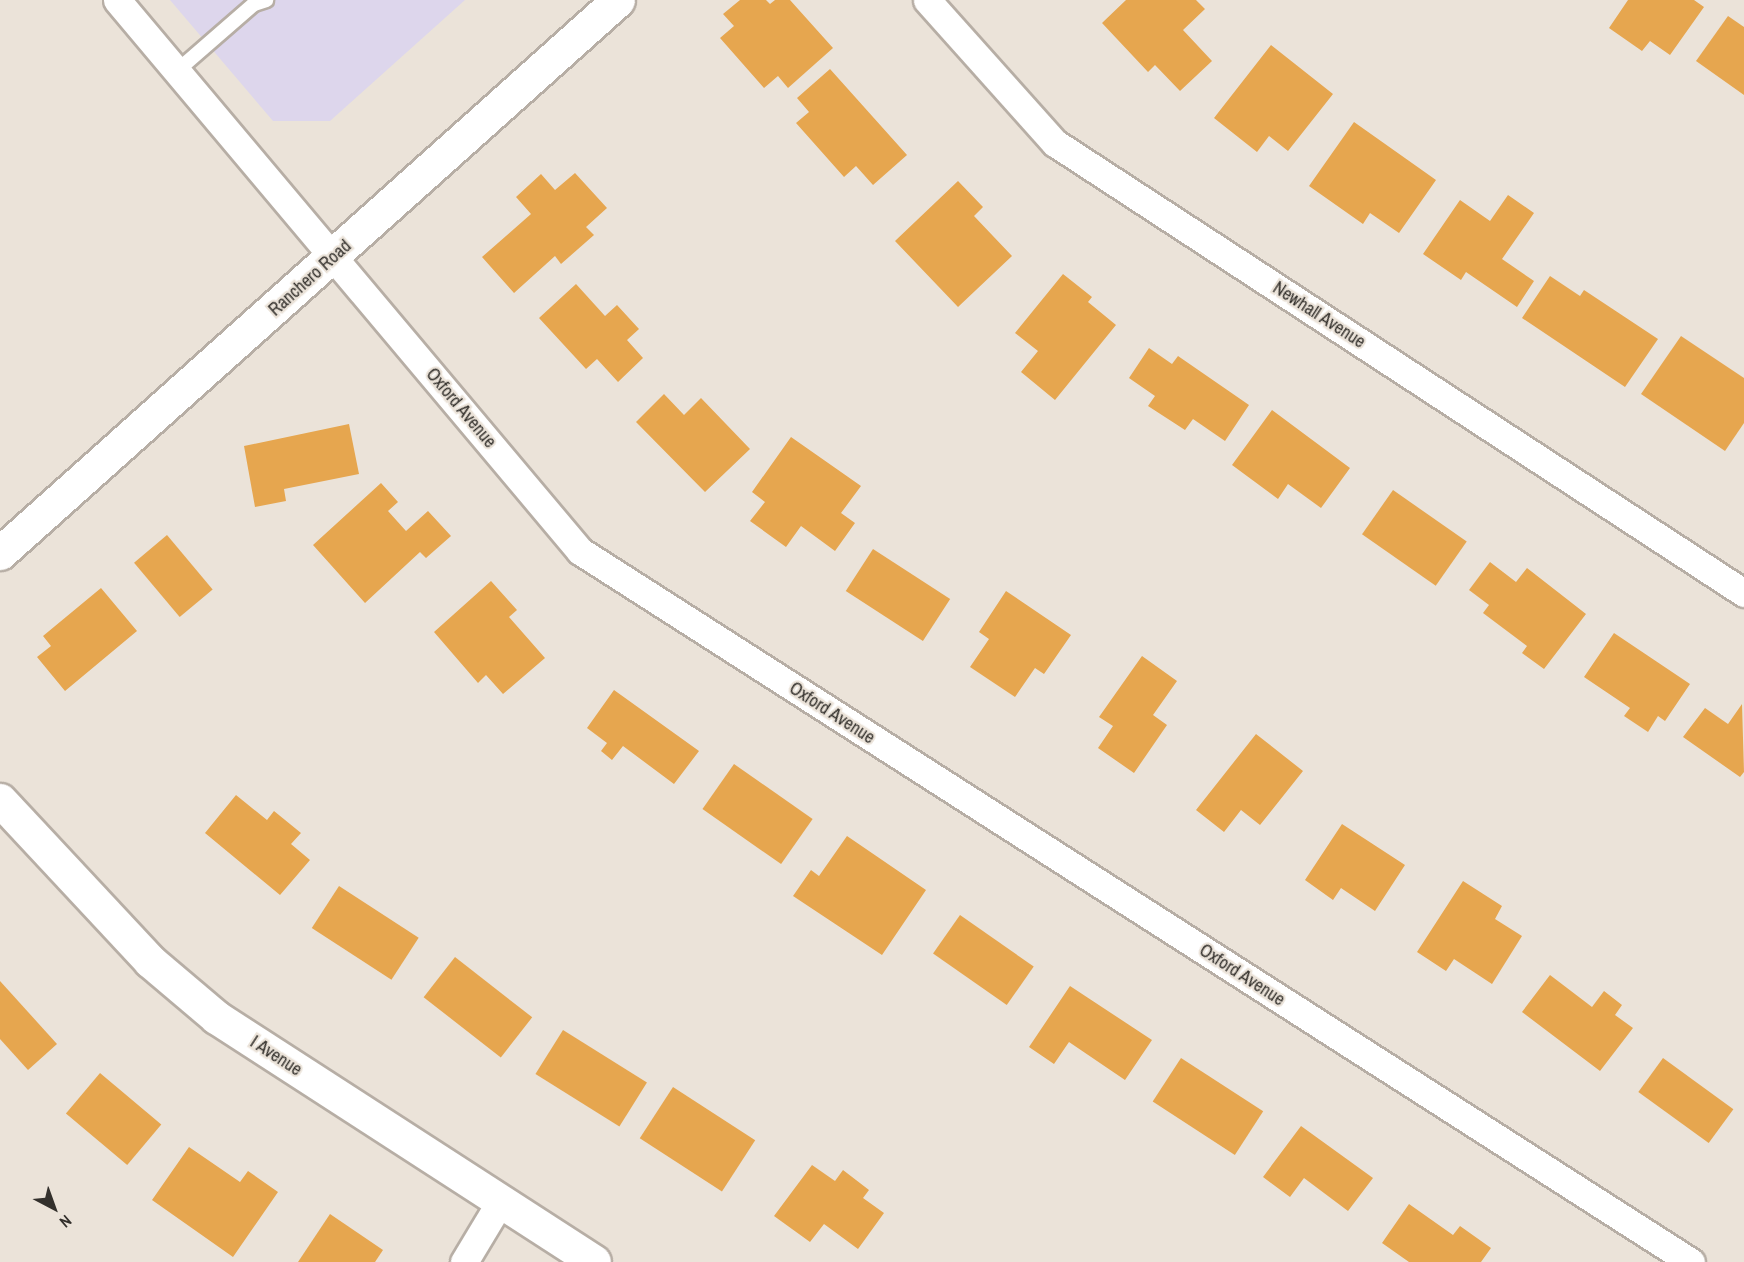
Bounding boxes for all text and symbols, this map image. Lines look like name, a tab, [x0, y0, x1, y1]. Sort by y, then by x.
street label: Ranchero Road	[264, 235, 356, 321]
street label: Newhall Avenue	[1269, 277, 1369, 353]
street label: Oxford Avenue	[421, 363, 501, 453]
street label: Oxford Avenue	[785, 677, 879, 749]
street label: Oxford Avenue	[1195, 939, 1289, 1011]
street label: I Avenue	[246, 1031, 306, 1081]
north arrow	[24, 1178, 84, 1238]
text: N	[55, 1210, 77, 1233]

